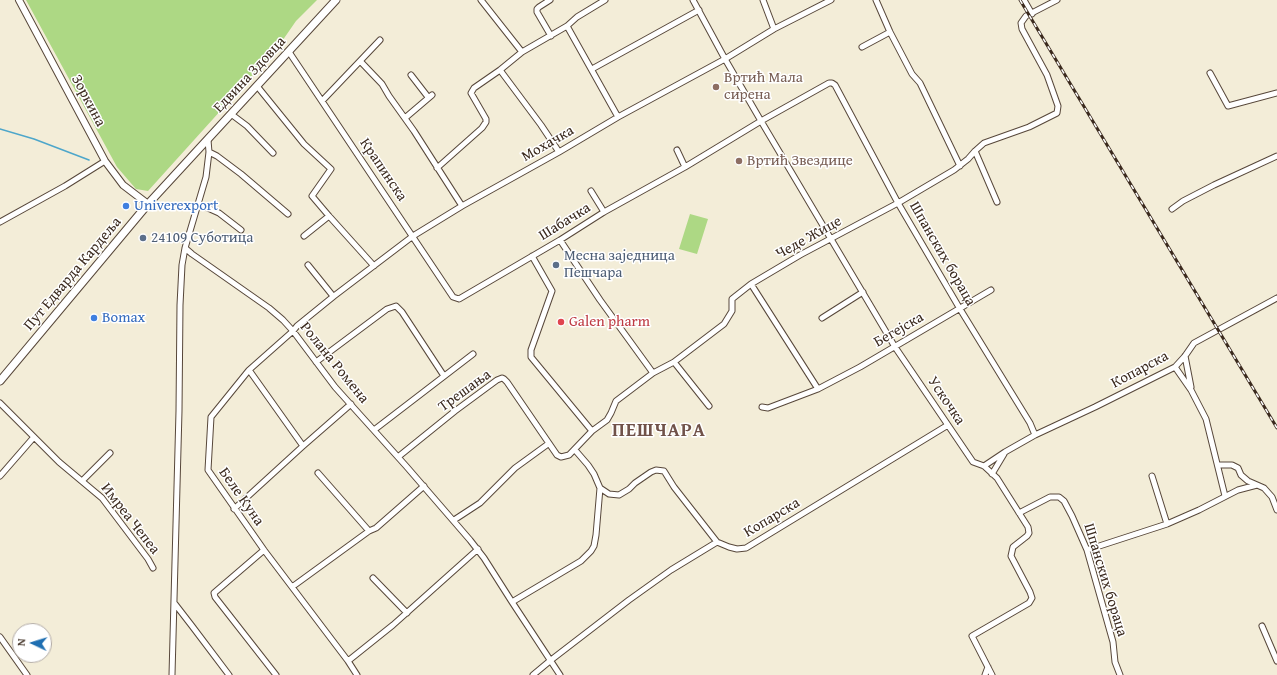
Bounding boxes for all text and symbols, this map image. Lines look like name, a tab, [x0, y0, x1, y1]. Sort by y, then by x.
street label: Едвина Здовца	[210, 33, 290, 117]
place label: Вртић Мала сирена	[724, 69, 803, 104]
street label: Зоркина	[67, 72, 109, 130]
marker: Вртић Мала сирена	[711, 82, 721, 92]
street label: Мохачка	[519, 122, 577, 166]
street label: Крапинска	[355, 135, 411, 205]
place label: Вртић Звездице	[747, 152, 853, 170]
marker: Вртић Звездице	[734, 156, 744, 166]
place label: Univerexport	[134, 197, 218, 215]
street label: Шабачка	[536, 199, 594, 245]
street label: Шпанских бораца	[905, 199, 979, 309]
marker: Univerexport	[121, 201, 131, 211]
street label: Чеде Жице	[773, 213, 845, 263]
street label: Пут Едварда Кардеља	[20, 214, 126, 334]
place label: 24109 Суботица	[151, 229, 253, 247]
marker: 24109 Суботица	[138, 233, 148, 243]
place label: Месна заједница Пешчара	[564, 247, 675, 282]
marker: Месна заједница Пешчара	[551, 260, 561, 270]
place label: Bomax	[102, 309, 145, 327]
street label: Бегејска	[871, 309, 927, 351]
marker: Bomax	[89, 313, 99, 323]
place label: Galen pharm	[569, 313, 650, 331]
marker: Galen pharm	[556, 317, 566, 327]
street label: Ролана Ромена	[296, 319, 372, 407]
street label: Копарска	[1108, 347, 1172, 393]
street label: Трешања	[435, 366, 495, 416]
street label: Ускочка	[923, 373, 969, 429]
district label: ПЕШЧАРА	[612, 420, 706, 442]
street label: Беле Куна	[214, 464, 268, 530]
street label: Имреа Чепеа	[97, 480, 163, 558]
street label: Копарска	[741, 494, 803, 542]
street label: Шпанских бораца	[1079, 521, 1131, 639]
north arrow	[12, 623, 52, 663]
text: N	[13, 638, 29, 646]

